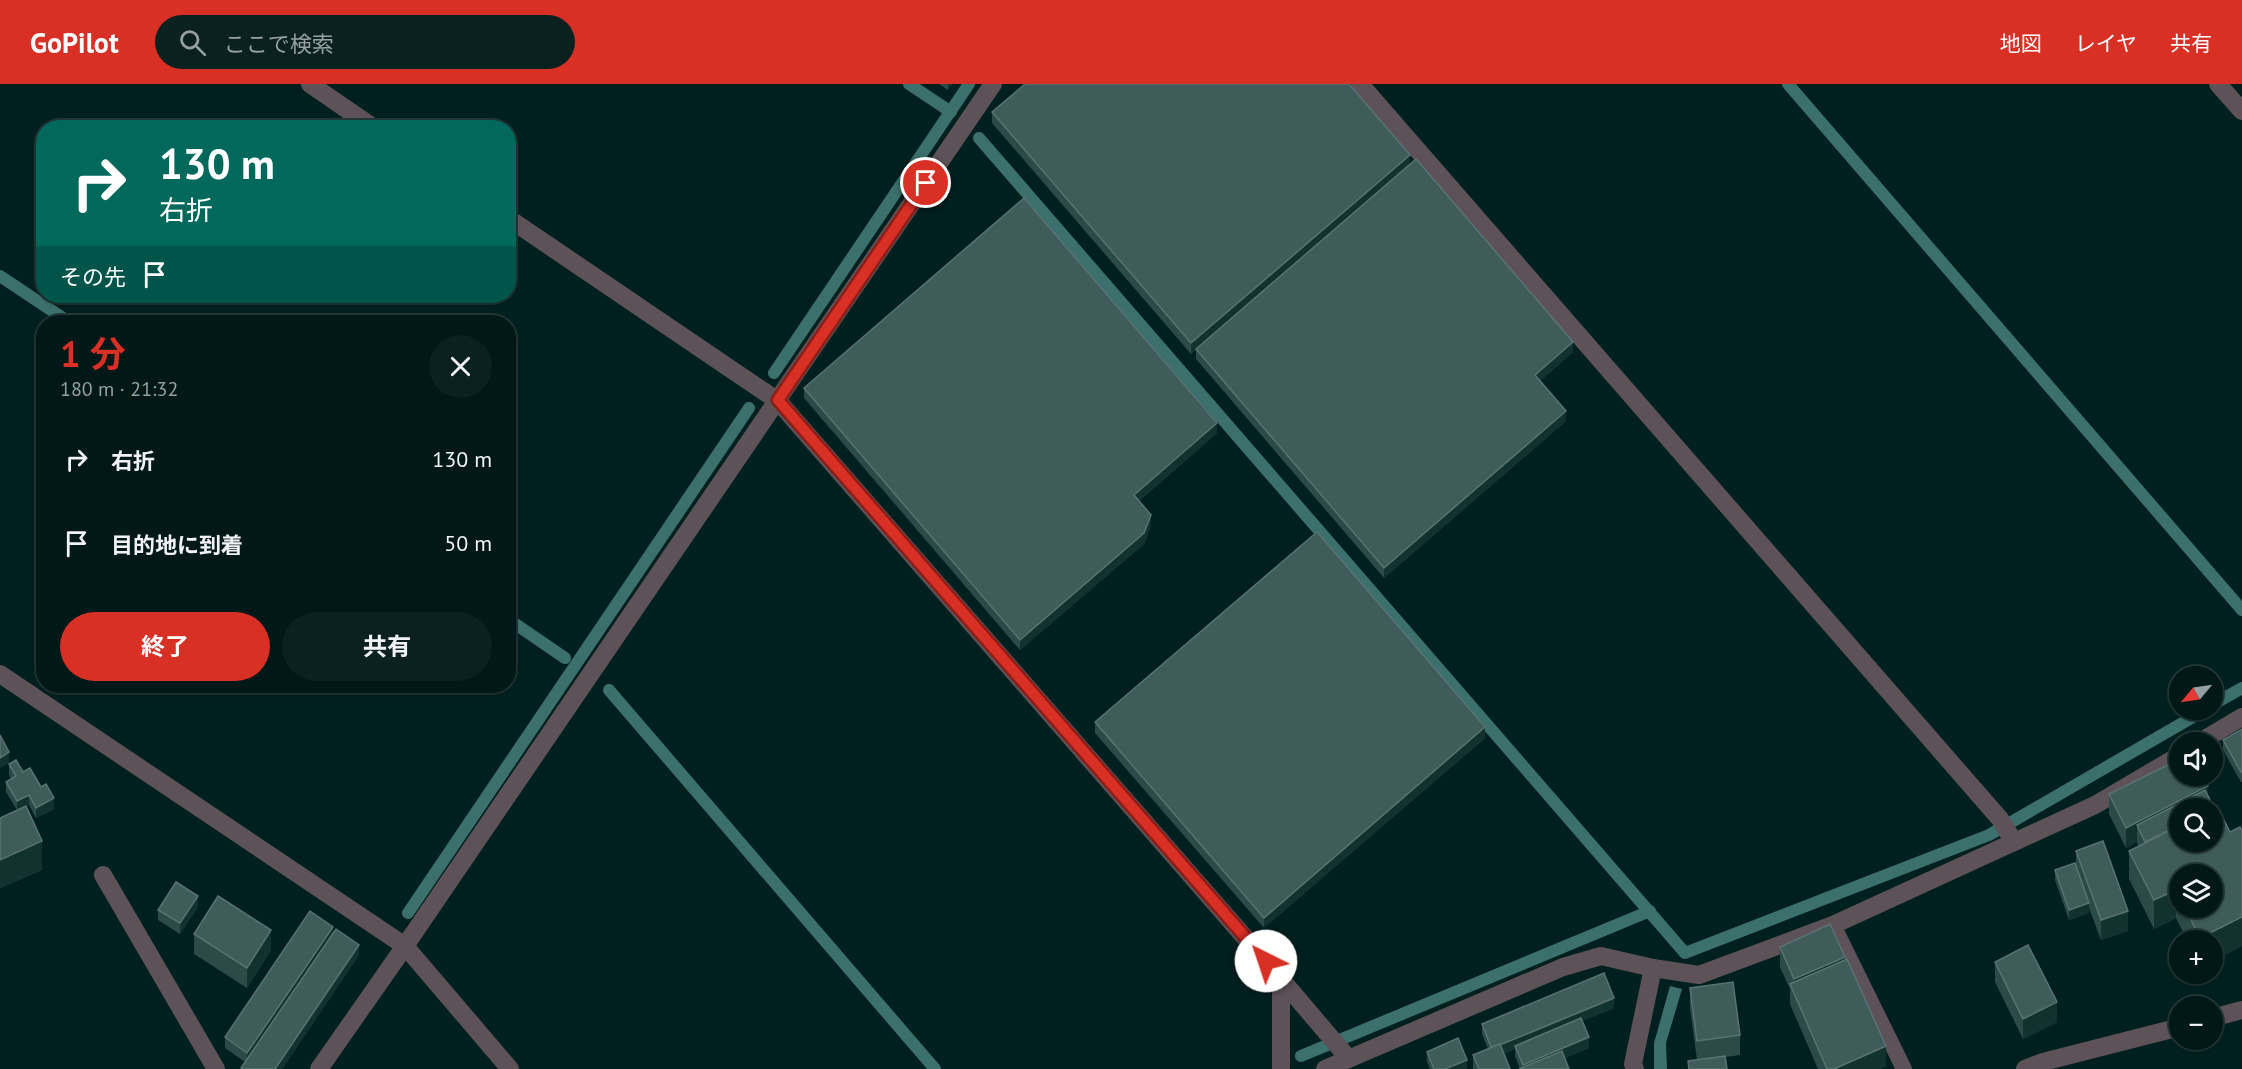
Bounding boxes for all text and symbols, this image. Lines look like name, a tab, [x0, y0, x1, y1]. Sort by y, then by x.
search box	[155, 15, 575, 69]
text: GoPilot	[30, 24, 119, 61]
icon: search	[176, 26, 209, 59]
text: ここで検索	[224, 30, 334, 58]
text: 地図	[2000, 30, 2042, 57]
text: レイヤ	[2075, 30, 2137, 57]
text: 共有	[2170, 30, 2212, 57]
text: 130 m	[159, 136, 275, 191]
icon: right	[60, 144, 138, 222]
pin	[900, 157, 951, 208]
icon: arrive	[909, 166, 942, 199]
text: 右折	[159, 193, 213, 227]
icon: arrive	[138, 258, 171, 291]
text: その先	[60, 263, 126, 291]
text: 1 分	[60, 330, 126, 377]
button: close	[429, 335, 492, 398]
text: 180 m · 21:32	[60, 376, 178, 402]
icon: right	[60, 443, 93, 476]
text: 130 m	[432, 445, 492, 473]
text: 右折	[111, 447, 155, 475]
icon: arrive	[60, 527, 93, 560]
text: 50 m	[444, 529, 492, 557]
text: 目的地に到着	[111, 531, 243, 559]
button: 終了	[60, 612, 270, 681]
button: 共有	[282, 612, 492, 681]
north arrow	[2169, 666, 2223, 720]
map controls	[2169, 666, 2223, 1050]
button: sound	[2169, 732, 2223, 786]
button: search	[2169, 798, 2223, 852]
button: layers	[2169, 864, 2223, 918]
position arrow	[1234, 929, 1298, 993]
button: +	[2169, 930, 2223, 984]
button: −	[2169, 996, 2223, 1050]

